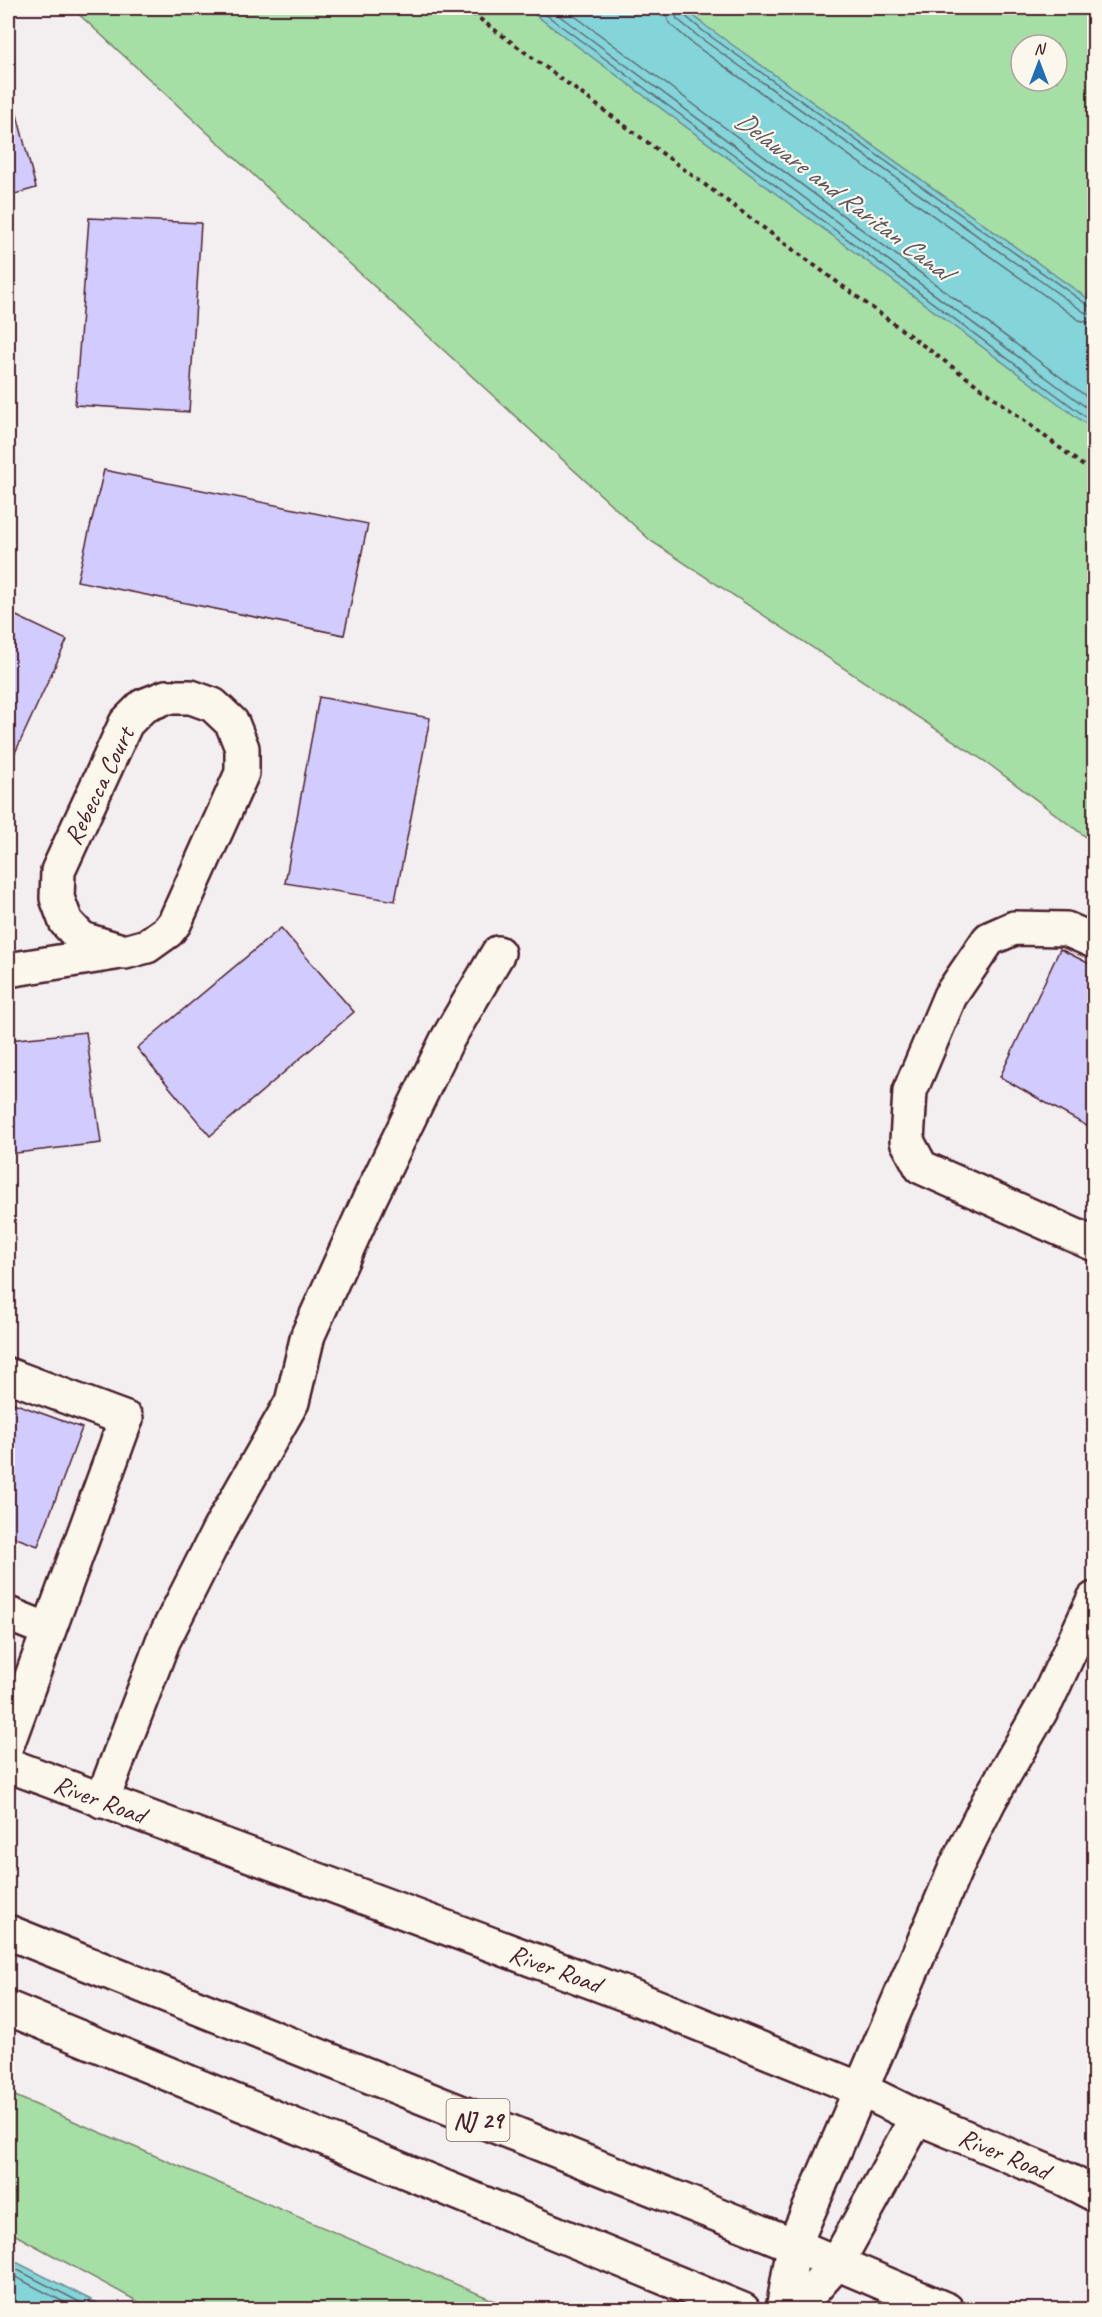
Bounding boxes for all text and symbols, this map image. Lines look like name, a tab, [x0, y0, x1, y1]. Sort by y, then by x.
north arrow	[1009, 33, 1069, 93]
text: N	[1034, 39, 1047, 59]
water label: Delaware and Raritan Canal	[728, 103, 965, 293]
street label: Rebecca Court	[56, 720, 143, 850]
street label: River Road	[49, 1767, 154, 1833]
street label: River Road	[505, 1936, 610, 2002]
road number: NJ 29	[446, 2099, 510, 2141]
street label: River Road	[954, 2120, 1058, 2189]

